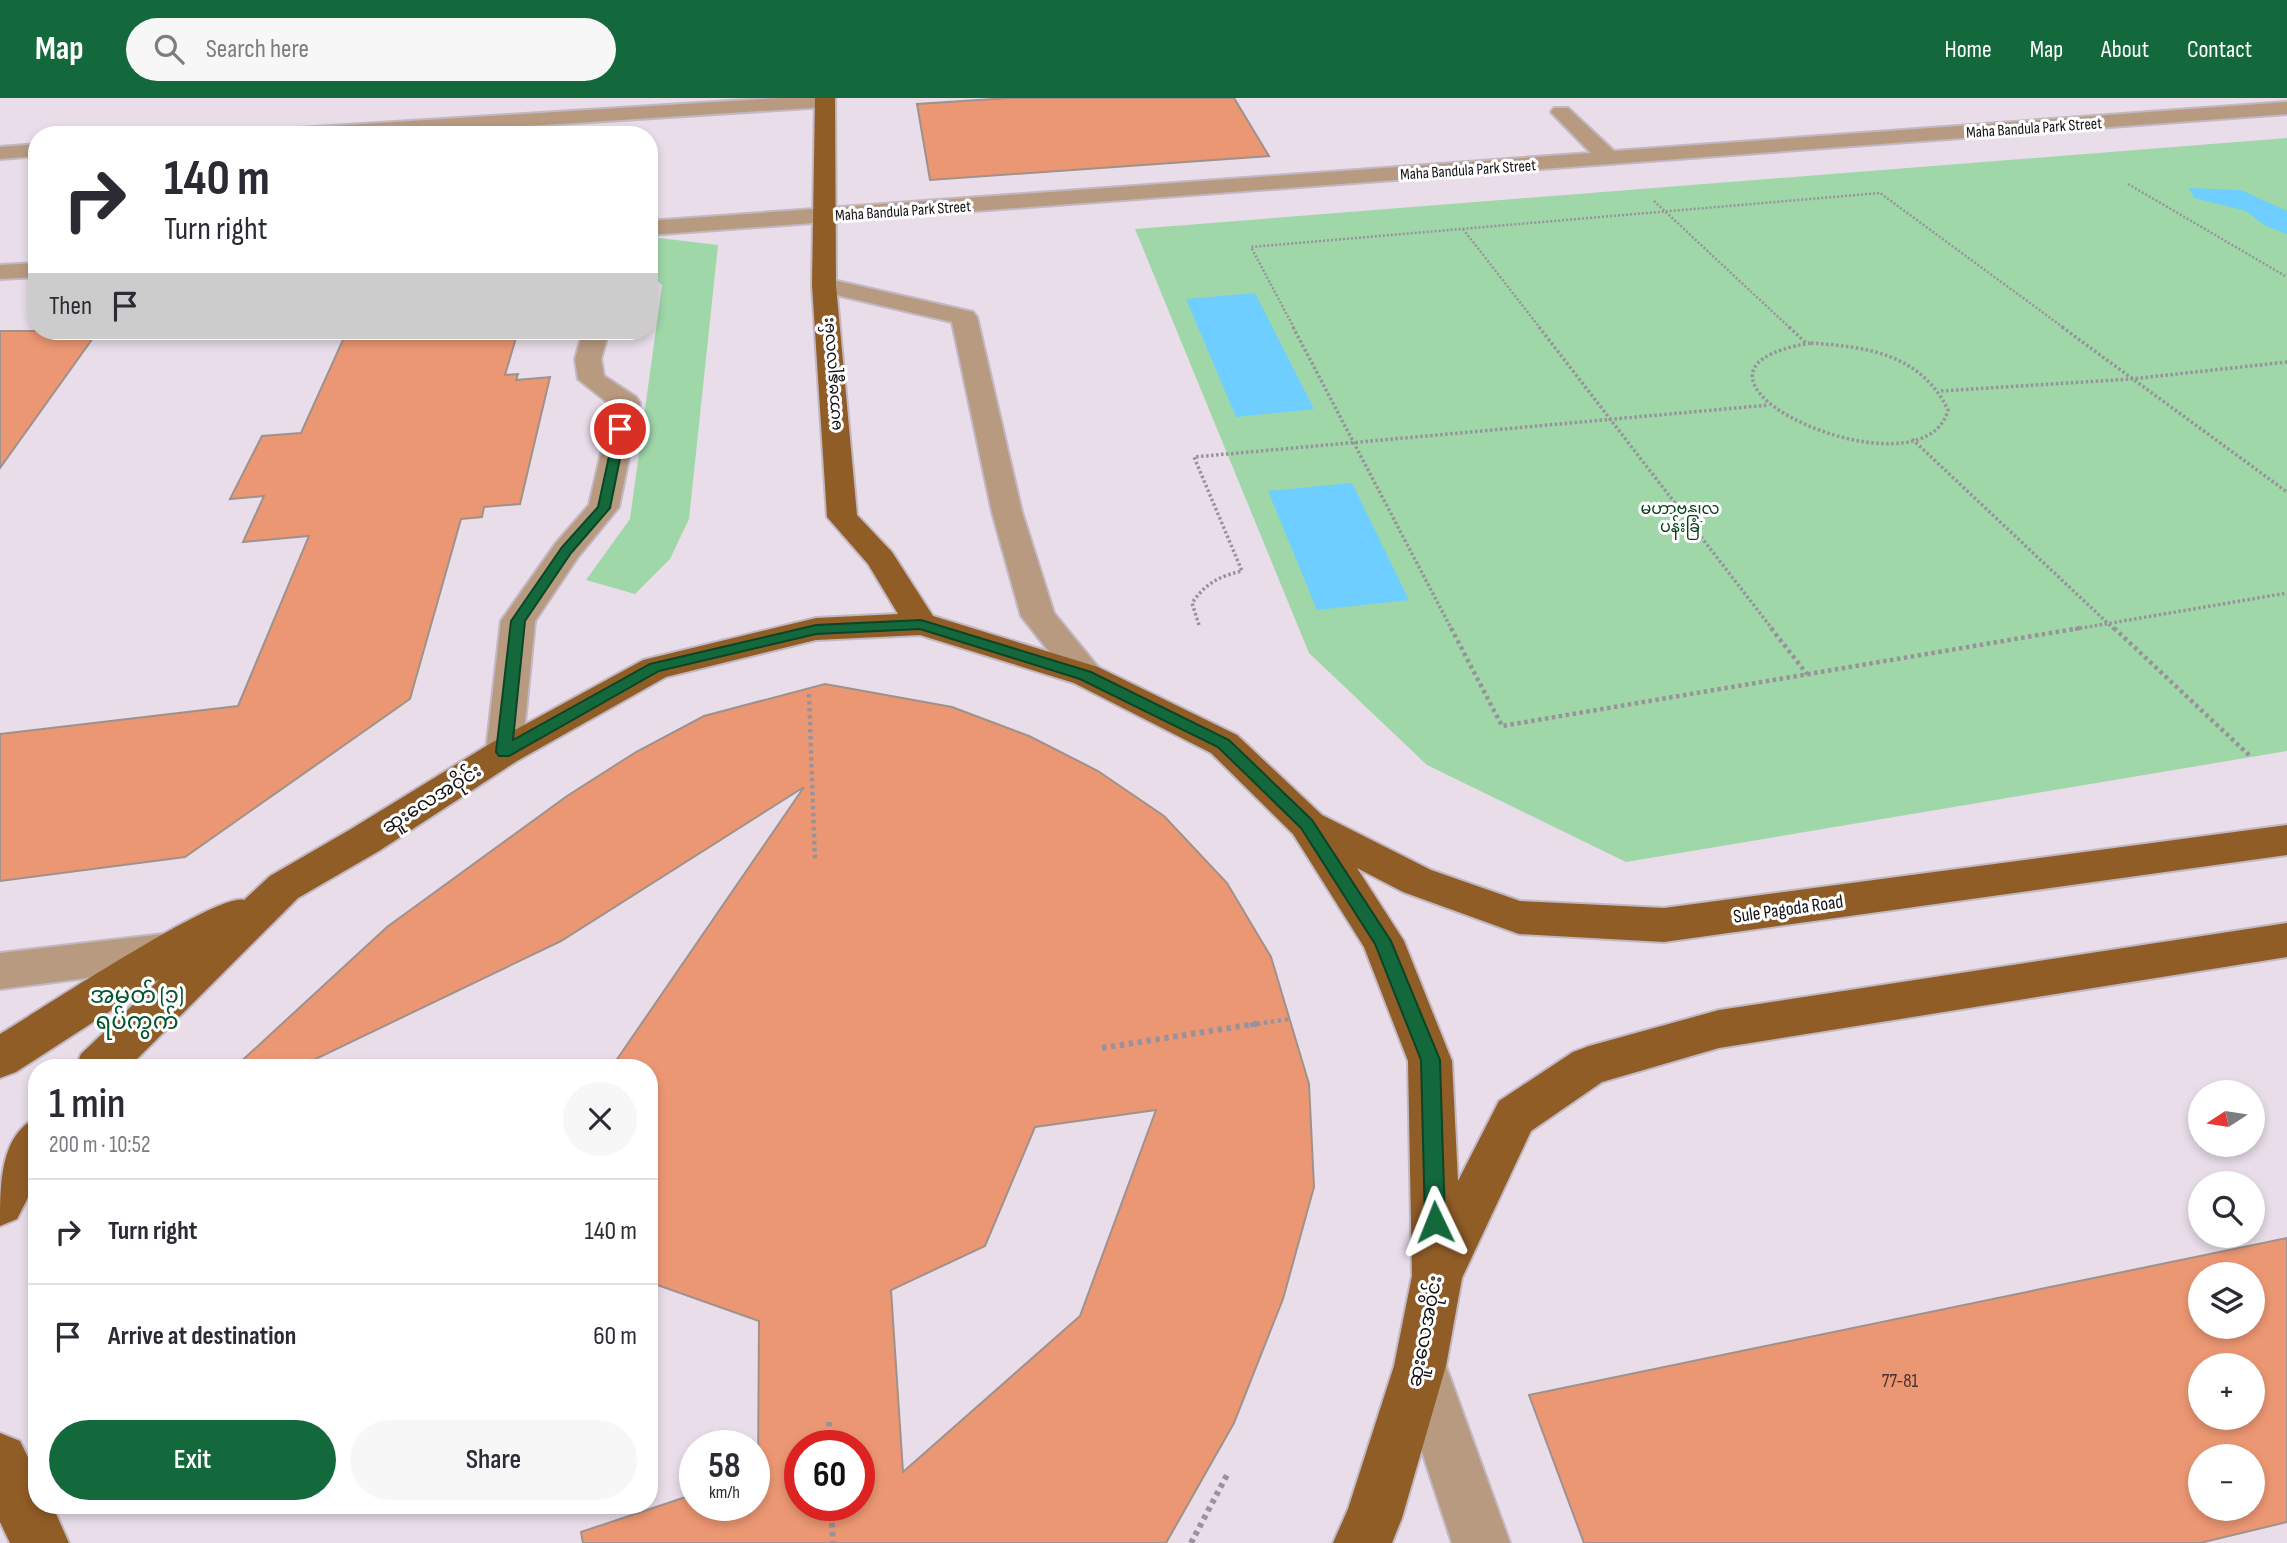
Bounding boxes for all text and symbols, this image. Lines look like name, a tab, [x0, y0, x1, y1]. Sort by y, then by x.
search box	[126, 18, 616, 81]
text: Map	[35, 29, 84, 69]
icon: search	[150, 30, 188, 68]
text: Search here	[206, 34, 309, 65]
text: Home	[1944, 35, 1992, 64]
text: Map	[2030, 35, 2063, 64]
text: About	[2101, 35, 2149, 64]
text: Contact	[2187, 35, 2252, 64]
street label: Maha Bandula Park Street	[1966, 114, 2103, 143]
text: 140 m	[164, 150, 270, 209]
icon: right	[49, 154, 140, 245]
street label: Maha Bandula Park Street	[1400, 156, 1537, 185]
street label: Maha Bandula Park Street	[835, 197, 972, 226]
text: Turn right	[164, 210, 268, 249]
icon: arrive	[106, 287, 144, 325]
text: Then	[49, 291, 92, 322]
street label: မဟာဗန္ဓုလလမ်း	[816, 316, 849, 431]
pin	[590, 399, 650, 459]
icon: arrive	[601, 410, 639, 448]
park label: မဟာဗန္ဓုလ ပန်းခြံ	[1640, 500, 1720, 540]
street label: ဆူးလေအဝိုင်း	[376, 756, 488, 842]
street label: Sule Pagoda Road	[1732, 890, 1845, 929]
district label: အမှတ် (၁) ရပ်ကွက်	[90, 979, 184, 1040]
text: 1 min	[49, 1079, 125, 1130]
north arrow	[2188, 1080, 2264, 1157]
map controls	[2188, 1080, 2265, 1521]
button: close	[563, 1082, 637, 1156]
text: 200 m · 10:52	[49, 1131, 150, 1159]
button: search	[2188, 1171, 2265, 1248]
position arrow	[1398, 1185, 1472, 1259]
icon: right	[49, 1213, 87, 1251]
text: Turn right	[108, 1216, 197, 1247]
text: 140 m	[585, 1216, 637, 1247]
button: layers	[2188, 1262, 2265, 1339]
street label: ဆူးလေအဝိုင်း	[1399, 1273, 1451, 1390]
icon: arrive	[49, 1318, 87, 1356]
text: Arrive at destination	[108, 1321, 296, 1352]
text: 60 m	[593, 1321, 637, 1352]
button: +	[2188, 1353, 2265, 1430]
house number: 77-81	[1882, 1370, 1918, 1393]
button: Exit	[49, 1420, 336, 1500]
button: Share	[350, 1420, 637, 1500]
speed limit sign: 60	[784, 1430, 875, 1521]
button: −	[2188, 1444, 2265, 1521]
text: 58	[709, 1445, 740, 1488]
text: km/h	[709, 1482, 740, 1503]

